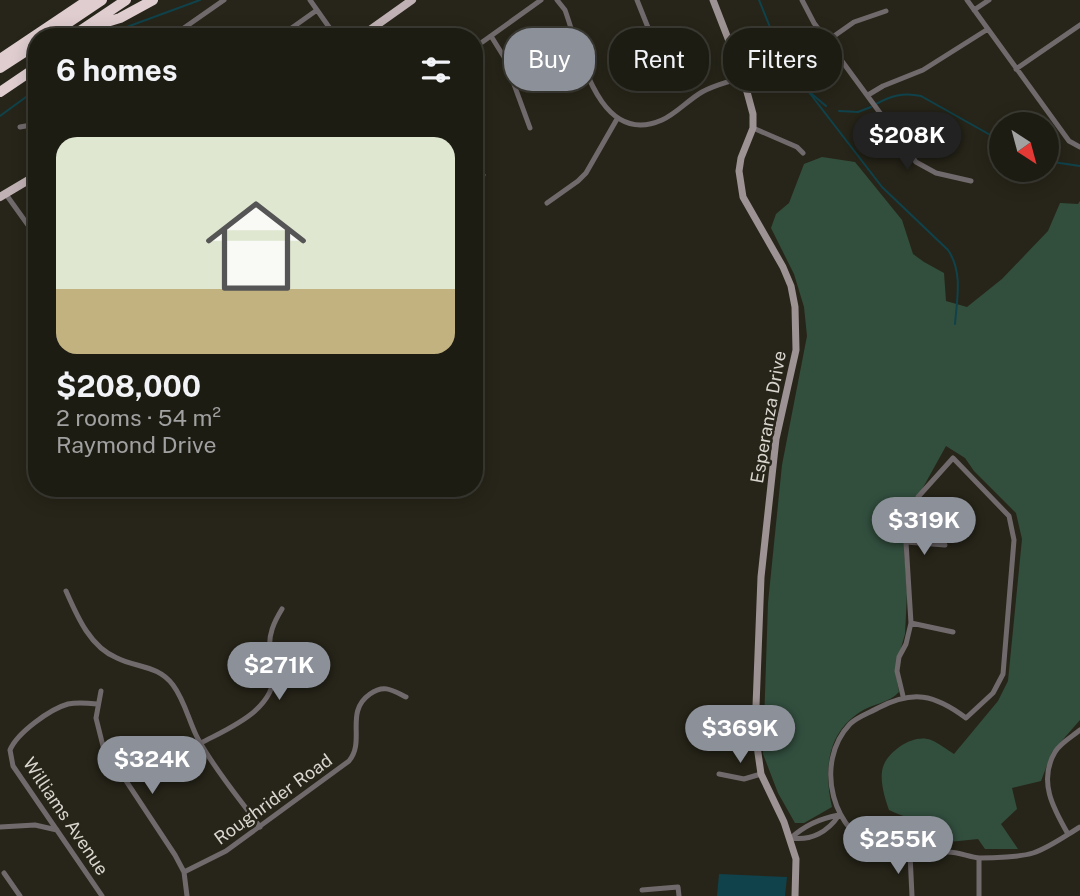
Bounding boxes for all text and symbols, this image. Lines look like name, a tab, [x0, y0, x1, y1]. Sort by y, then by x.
chip: Buy	[504, 28, 595, 91]
chip: Rent	[609, 28, 709, 91]
chip: Filters	[723, 28, 842, 91]
icon: filters	[417, 51, 455, 89]
text: 6 homes	[56, 52, 178, 88]
north arrow	[989, 112, 1059, 182]
map controls	[989, 112, 1059, 182]
pin: $208K	[858, 113, 956, 172]
text: $208K	[869, 121, 945, 148]
icon: home	[193, 183, 319, 309]
street label: Esperanza Drive	[746, 349, 790, 485]
text: $208,000	[56, 368, 201, 404]
text: 2 rooms · 54 m²	[56, 404, 221, 431]
text: Raymond Drive	[56, 431, 216, 458]
pin: $319K	[875, 498, 973, 557]
text: $319K	[888, 506, 960, 533]
pin: $271K	[230, 642, 328, 702]
text: $271K	[243, 651, 315, 678]
pin: $369K	[691, 706, 789, 765]
text: $369K	[701, 714, 779, 741]
pin: $324K	[103, 736, 201, 796]
text: $324K	[113, 745, 191, 772]
street label: Roughrider Road	[210, 749, 336, 849]
street label: Williams Avenue	[19, 753, 113, 879]
pin: $255K	[849, 816, 947, 876]
text: $255K	[859, 825, 937, 852]

